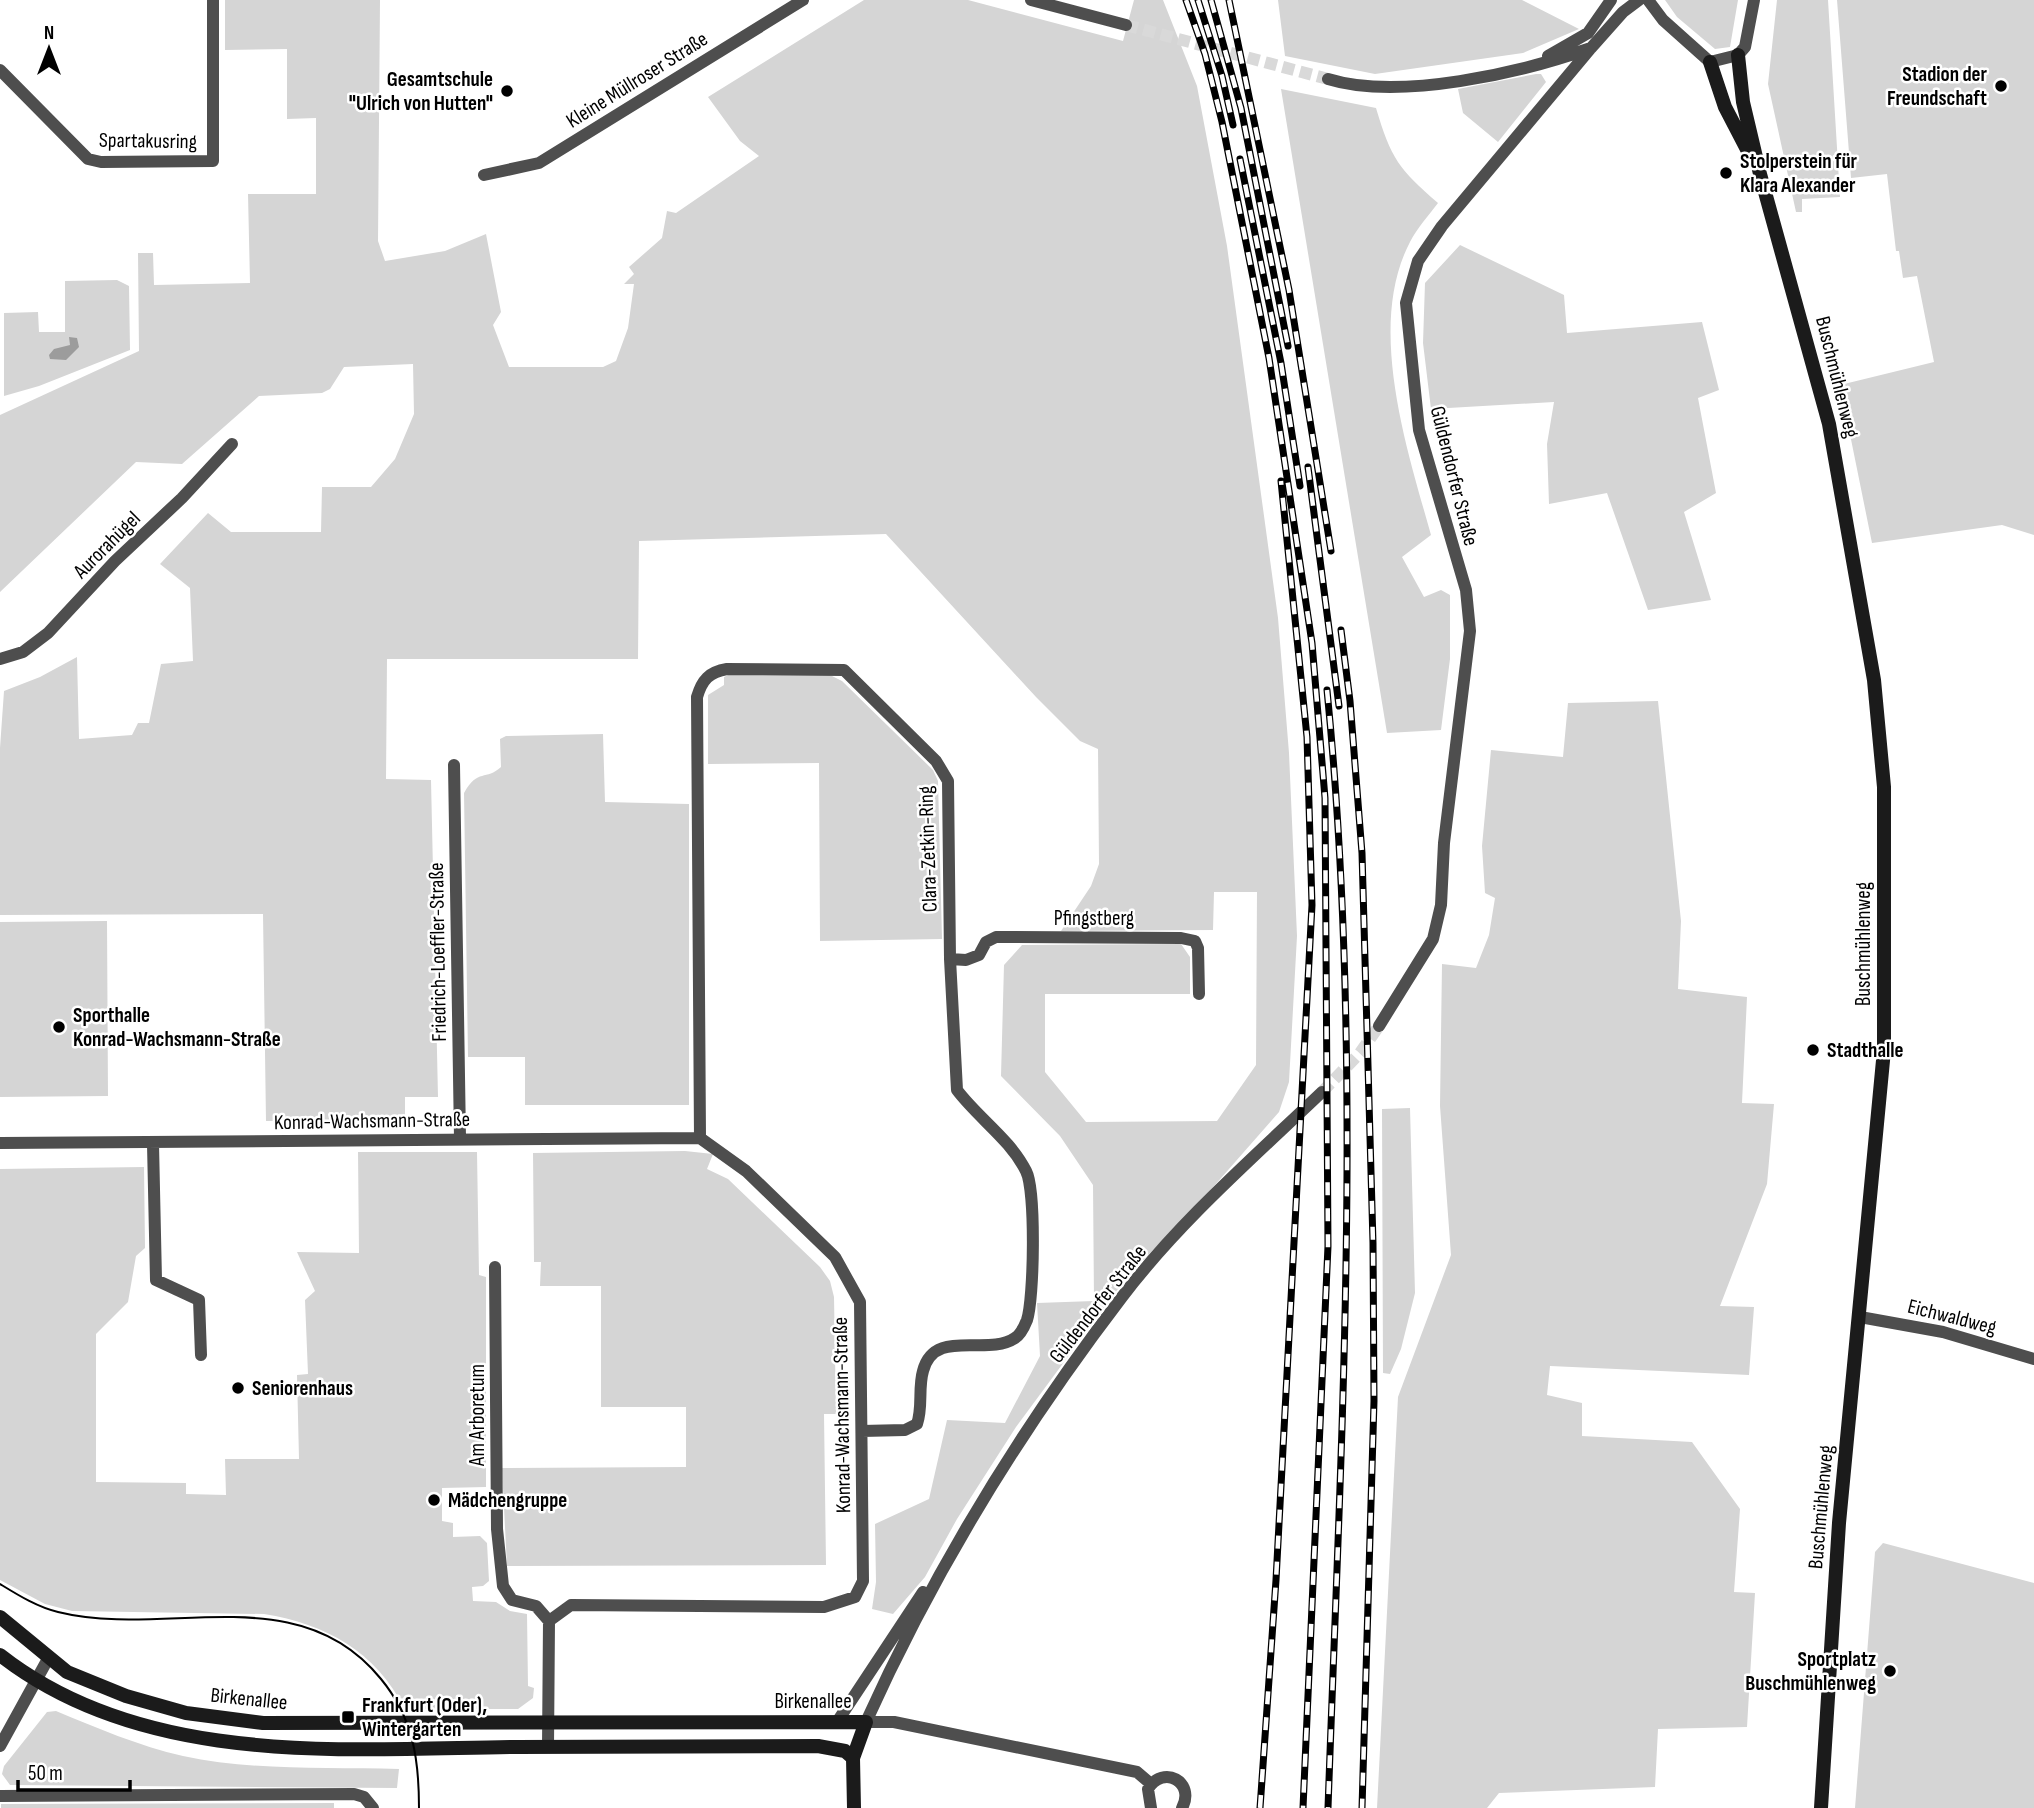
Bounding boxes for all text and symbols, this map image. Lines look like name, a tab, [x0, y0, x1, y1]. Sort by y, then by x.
north arrow	[14, 14, 84, 84]
text: N	[44, 22, 54, 45]
street label: Kleine Müllroser Straße	[562, 27, 712, 133]
place label: Stadion der Freundschaft	[1887, 62, 1988, 111]
place label: Gesamtschule "Ulrich von Hutten"	[349, 67, 493, 116]
marker: Stadion der Freundschaft	[1993, 78, 2009, 94]
marker: Gesamtschule "Ulrich von Hutten"	[499, 83, 515, 99]
street label: Spartakusring	[99, 128, 197, 154]
place label: Stolperstein für Klara Alexander	[1740, 149, 1858, 198]
marker: Stolperstein für Klara Alexander	[1718, 165, 1734, 181]
street label: Buschmühlenweg	[1810, 314, 1864, 440]
street label: Güldendorfer Straße	[1425, 404, 1483, 548]
street label: Aurorahügel	[68, 506, 146, 584]
street label: Clara-Zetkin-Ring	[913, 785, 943, 913]
street label: Friedrich-Loeffler-Straße	[424, 862, 452, 1042]
street label: Buschmühlenweg	[1851, 882, 1876, 1006]
street label: Pfingstberg	[1054, 906, 1134, 931]
place label: Sporthalle Konrad-Wachsmann-Straße	[73, 1003, 281, 1052]
marker: Sporthalle Konrad-Wachsmann-Straße	[51, 1019, 67, 1035]
place label: Stadthalle	[1827, 1038, 1904, 1063]
marker: Stadthalle	[1805, 1042, 1821, 1058]
street label: Konrad-Wachsmann-Straße	[274, 1107, 470, 1135]
street label: Güldendorfer Straße	[1044, 1240, 1152, 1368]
street label: Eichwaldweg	[1905, 1294, 1999, 1340]
street label: Konrad-Wachsmann-Straße	[828, 1317, 856, 1513]
street label: Am Arboretum	[465, 1364, 490, 1467]
place label: Seniorenhaus	[252, 1376, 353, 1401]
marker: Seniorenhaus	[230, 1380, 246, 1396]
street label: Buschmühlenweg	[1803, 1444, 1839, 1570]
place label: Mädchengruppe	[448, 1488, 567, 1513]
marker: Mädchengruppe	[426, 1492, 442, 1508]
place label: Sportplatz Buschmühlenweg	[1745, 1647, 1876, 1696]
marker: Sportplatz Buschmühlenweg	[1882, 1663, 1898, 1679]
street label: Birkenallee	[209, 1683, 289, 1715]
street label: Birkenallee	[774, 1689, 852, 1714]
place label: Frankfurt (Oder), Wintergarten	[362, 1693, 487, 1742]
marker: Frankfurt (Oder), Wintergarten	[340, 1709, 356, 1725]
scale bar	[18, 1748, 130, 1792]
text: 50 m	[28, 1761, 63, 1786]

